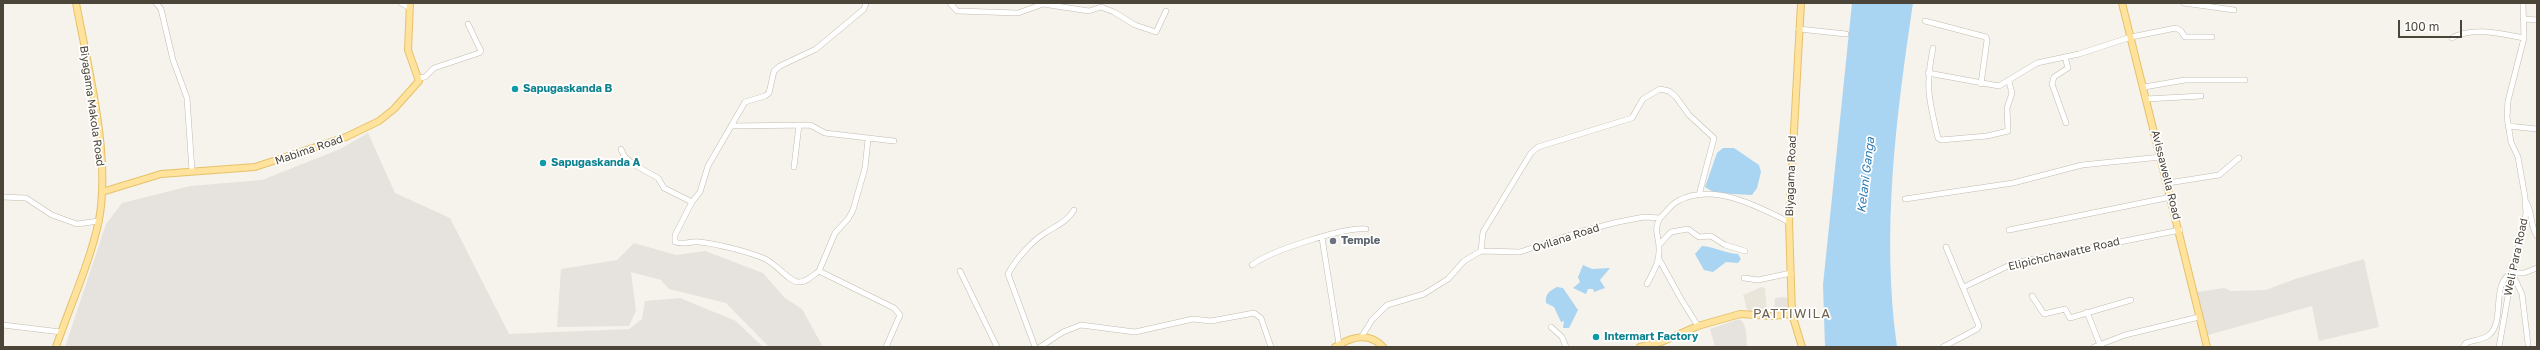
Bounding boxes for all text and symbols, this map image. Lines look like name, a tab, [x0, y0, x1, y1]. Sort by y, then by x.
scale bar	[2400, 12, 2464, 38]
text: 100 m	[2405, 19, 2439, 34]
street label: Biyagama Makola Road	[77, 45, 107, 167]
place label: Sapugaskanda B	[523, 82, 612, 96]
marker: Sapugaskanda B	[510, 84, 520, 94]
street label: Avissawella Road	[2149, 129, 2183, 221]
street label: Mabima Road	[273, 132, 345, 168]
street label: Biyagama Road	[1783, 135, 1799, 217]
water label: Kelani Ganga	[1854, 136, 1878, 214]
place label: Sapugaskanda A	[551, 156, 640, 170]
marker: Sapugaskanda A	[538, 158, 548, 168]
street label: Weli Para Road	[2501, 217, 2531, 297]
street label: Ovilana Road	[1531, 221, 1601, 255]
place label: Temple	[1341, 234, 1380, 248]
street label: Elipichchawatte Road	[2007, 235, 2121, 273]
marker: Temple	[1328, 236, 1338, 246]
district label: PATTIWILA	[1753, 306, 1831, 322]
place label: Intermart Factory	[1604, 330, 1698, 344]
marker: Intermart Factory	[1591, 332, 1601, 342]

